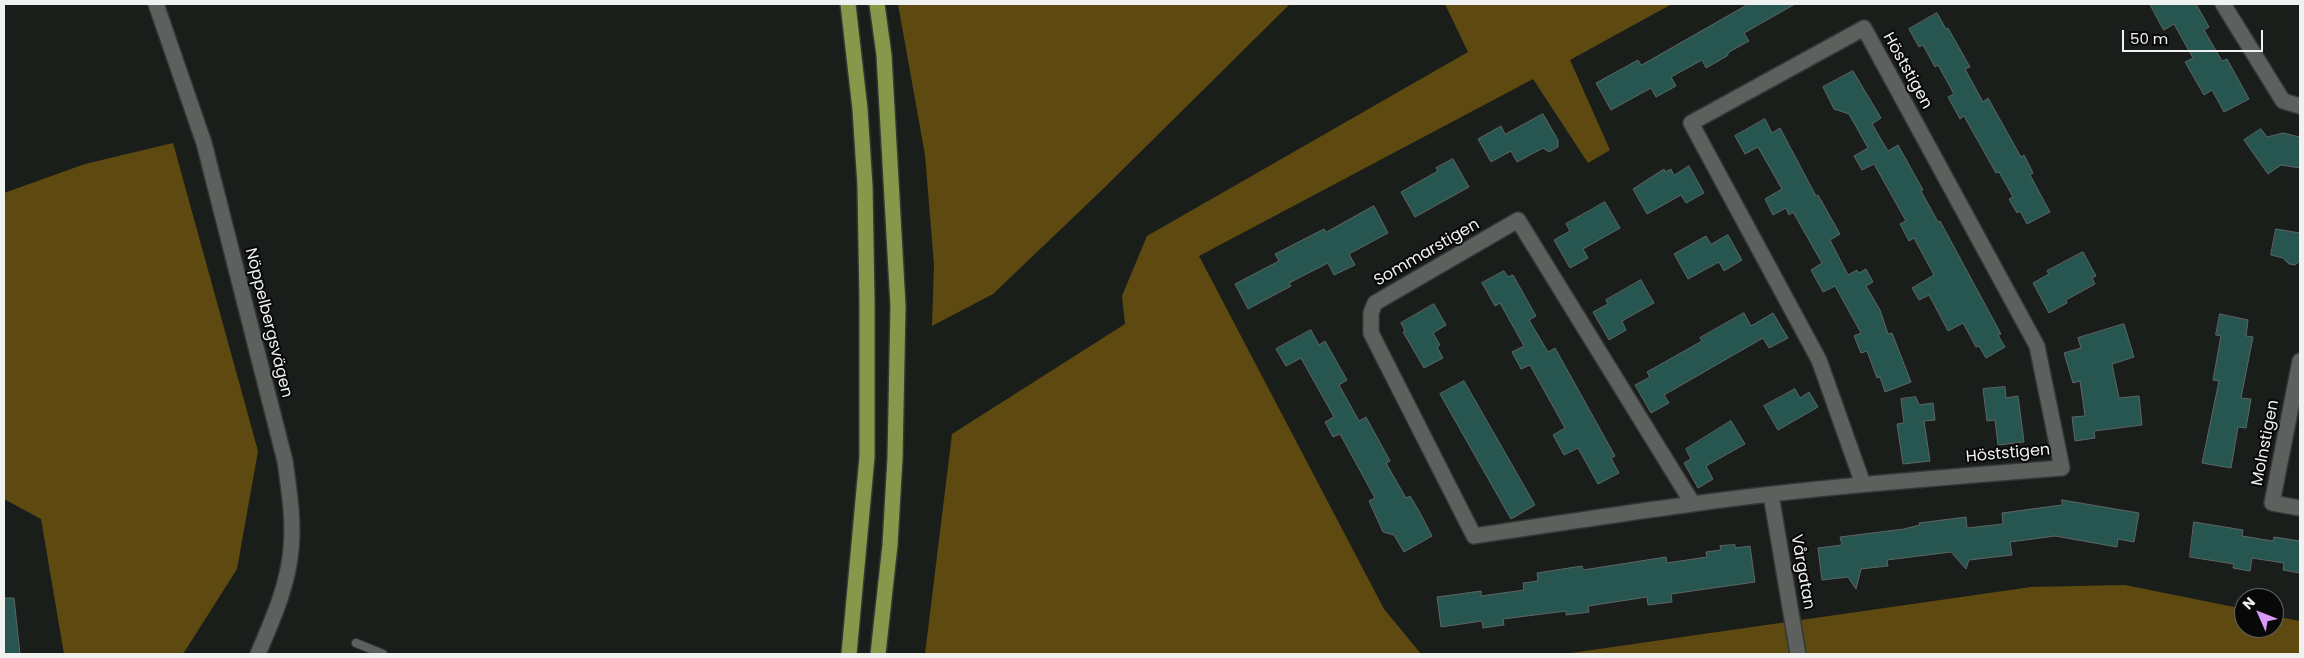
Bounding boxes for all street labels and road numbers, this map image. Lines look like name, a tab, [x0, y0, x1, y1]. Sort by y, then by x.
street label: Höststigen	[1878, 29, 1936, 113]
street label: Sommarstigen	[1371, 215, 1483, 291]
street label: Nöppelbergsvägen	[240, 246, 296, 400]
street label: Molnstigen	[2248, 398, 2284, 488]
street label: Höststigen	[1965, 441, 2051, 467]
street label: Vårgatan	[1786, 533, 1818, 611]

